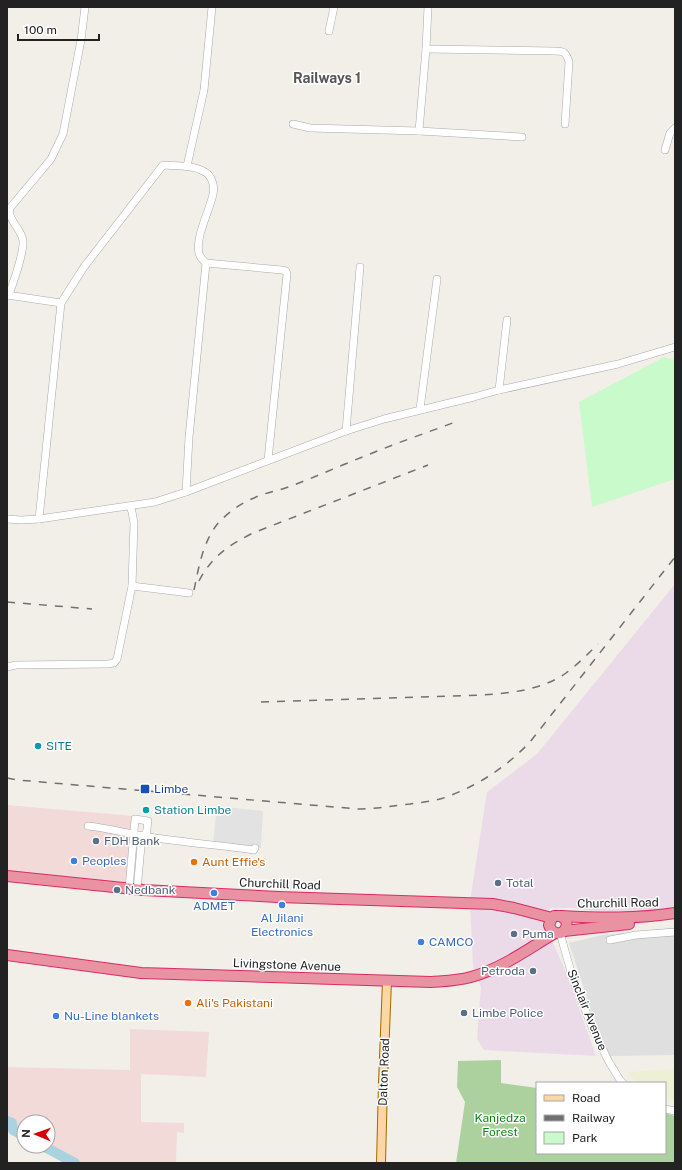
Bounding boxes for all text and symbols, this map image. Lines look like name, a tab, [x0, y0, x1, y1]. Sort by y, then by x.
scale bar	[18, 16, 99, 42]
text: 100 m	[24, 23, 57, 37]
district label: Railways 1	[293, 70, 361, 86]
place label: SITE	[46, 739, 72, 753]
marker: SITE	[33, 741, 43, 751]
place label: Limbe	[154, 782, 189, 796]
marker: Limbe	[139, 783, 151, 795]
place label: Station Limbe	[154, 803, 232, 817]
marker: Station Limbe	[141, 805, 151, 815]
place label: FDH Bank	[104, 834, 160, 848]
marker: FDH Bank	[91, 836, 101, 846]
place label: Peoples	[82, 854, 126, 868]
place label: Aunt Effie's	[202, 855, 265, 869]
marker: Peoples	[69, 856, 79, 866]
marker: Aunt Effie's	[189, 857, 199, 867]
street label: Churchill Road	[239, 876, 321, 892]
place label: Total	[506, 876, 534, 890]
marker: Total	[493, 878, 503, 888]
place label: Nedbank	[125, 883, 176, 897]
marker: Nedbank	[112, 885, 122, 895]
marker: ADMET	[209, 888, 219, 898]
street label: Churchill Road	[577, 895, 659, 911]
place label: ADMET	[193, 899, 235, 913]
marker: Al Jilani Electronics	[277, 900, 287, 910]
place label: Al Jilani Electronics	[251, 911, 313, 939]
place label: Puma	[522, 927, 554, 941]
marker: Puma	[509, 929, 519, 939]
place label: CAMCO	[429, 935, 474, 949]
marker: CAMCO	[416, 937, 426, 947]
street label: Livingstone Avenue	[233, 956, 342, 974]
place label: Petroda	[481, 964, 525, 978]
marker: Petroda	[528, 966, 538, 976]
street label: Sinclair Avenue	[564, 967, 610, 1053]
place label: Ali's Pakistani	[196, 996, 273, 1010]
marker: Ali's Pakistani	[183, 998, 193, 1008]
place label: Limbe Police	[472, 1006, 544, 1020]
marker: Limbe Police	[459, 1008, 469, 1018]
place label: Nu-Line blankets	[64, 1009, 159, 1023]
marker: Nu-Line blankets	[51, 1011, 61, 1021]
street label: Dalton Road	[376, 1038, 392, 1106]
legend	[536, 1082, 666, 1154]
text: Road	[572, 1091, 600, 1105]
park label: Kanjedza Forest	[474, 1111, 526, 1139]
text: Railway	[572, 1111, 616, 1125]
north arrow	[16, 1114, 56, 1154]
text: N	[20, 1129, 32, 1138]
text: Park	[572, 1131, 598, 1145]

